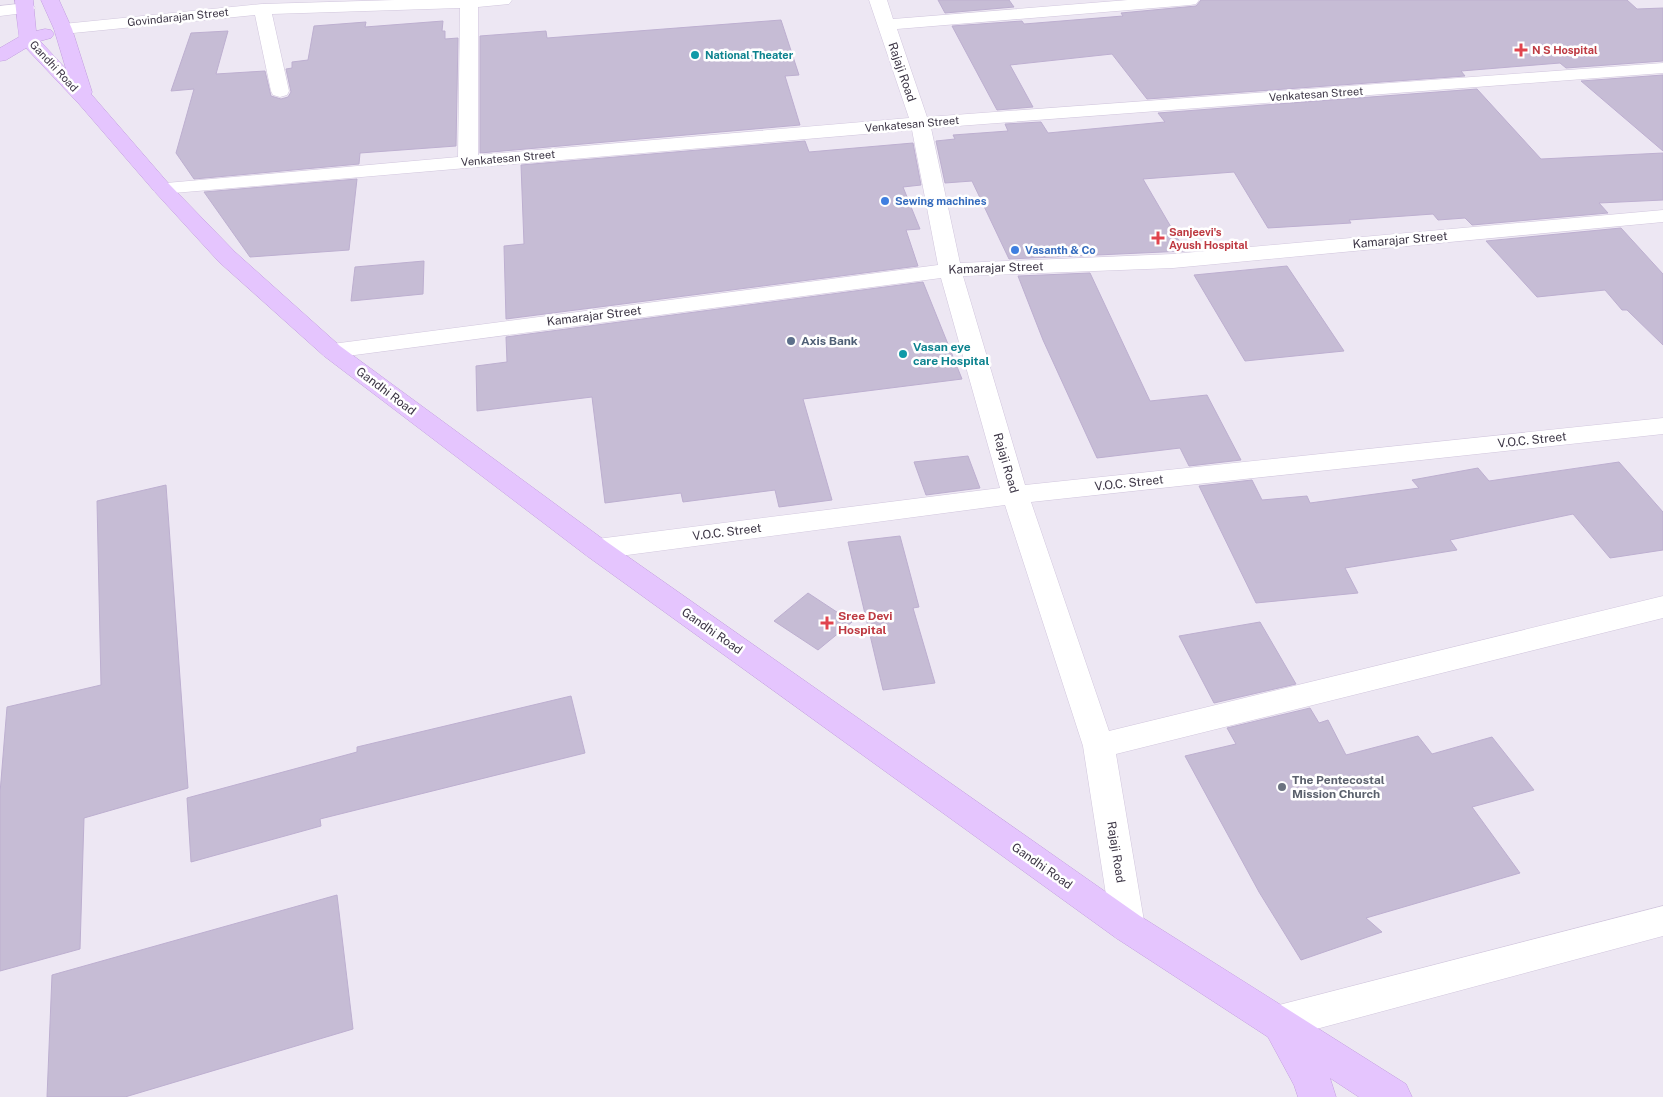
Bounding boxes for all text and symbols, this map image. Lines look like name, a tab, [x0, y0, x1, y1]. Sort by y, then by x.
street label: Govindarajan Street	[127, 6, 229, 28]
street label: Gandhi Road	[27, 38, 81, 94]
street label: Rajaji Road	[885, 40, 919, 104]
marker: N S Hospital	[1514, 43, 1528, 57]
place label: N S Hospital	[1532, 44, 1598, 56]
marker: National Theater	[689, 49, 701, 61]
place label: National Theater	[705, 49, 794, 61]
street label: Venkatesan Street	[1268, 85, 1364, 103]
street label: Venkatesan Street	[864, 114, 960, 134]
street label: Venkatesan Street	[460, 148, 556, 168]
marker: Sewing machines	[879, 195, 891, 207]
place label: Sewing machines	[895, 195, 987, 207]
place label: Sanjeevi's Ayush Hospital	[1169, 226, 1249, 251]
street label: Kamarajar Street	[1352, 229, 1448, 251]
marker: Sanjeevi's Ayush Hospital	[1151, 231, 1165, 245]
marker: Vasanth & Co	[1009, 244, 1021, 256]
place label: Vasanth & Co	[1025, 244, 1096, 256]
street label: Kamarajar Street	[948, 259, 1044, 277]
street label: Kamarajar Street	[546, 303, 642, 329]
place label: Axis Bank	[801, 334, 858, 348]
marker: Axis Bank	[785, 335, 797, 347]
place label: Vasan eye care Hospital	[913, 340, 989, 368]
marker: Vasan eye care Hospital	[897, 348, 909, 360]
street label: Gandhi Road	[354, 364, 418, 418]
street label: V.O.C. Street	[1497, 429, 1567, 451]
street label: Rajaji Road	[991, 431, 1021, 495]
street label: V.O.C. Street	[1094, 472, 1164, 494]
street label: V.O.C. Street	[692, 521, 763, 543]
street label: Gandhi Road	[679, 605, 745, 657]
place label: Sree Devi Hospital	[838, 609, 893, 637]
marker: Sree Devi Hospital	[820, 616, 834, 630]
place label: The Pentecostal Mission Church	[1292, 773, 1385, 801]
marker: The Pentecostal Mission Church	[1276, 781, 1288, 793]
street label: Rajaji Road	[1104, 820, 1128, 884]
street label: Gandhi Road	[1009, 840, 1075, 892]

